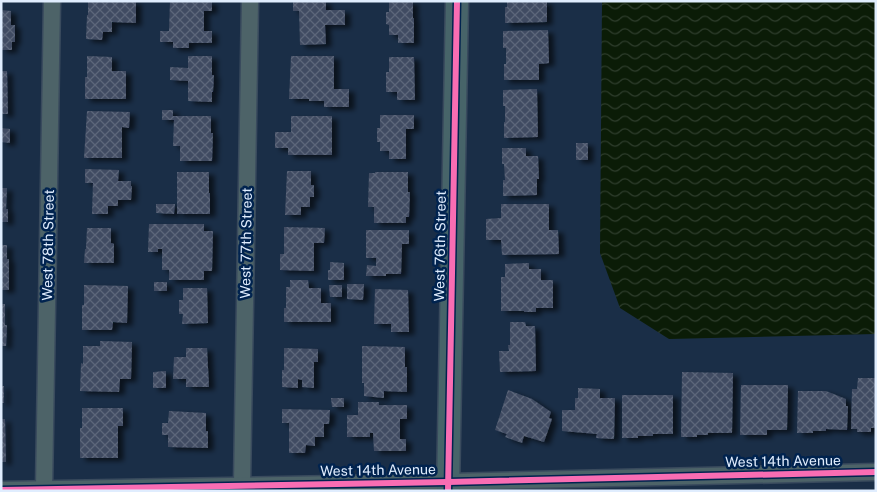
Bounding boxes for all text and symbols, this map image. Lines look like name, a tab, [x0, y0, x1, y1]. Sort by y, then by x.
street label: West 77th Street	[237, 187, 255, 299]
street label: West 78th Street	[39, 189, 57, 301]
street label: West 76th Street	[431, 190, 449, 302]
street label: West 14th Avenue	[725, 452, 841, 470]
street label: West 14th Avenue	[320, 461, 436, 479]

